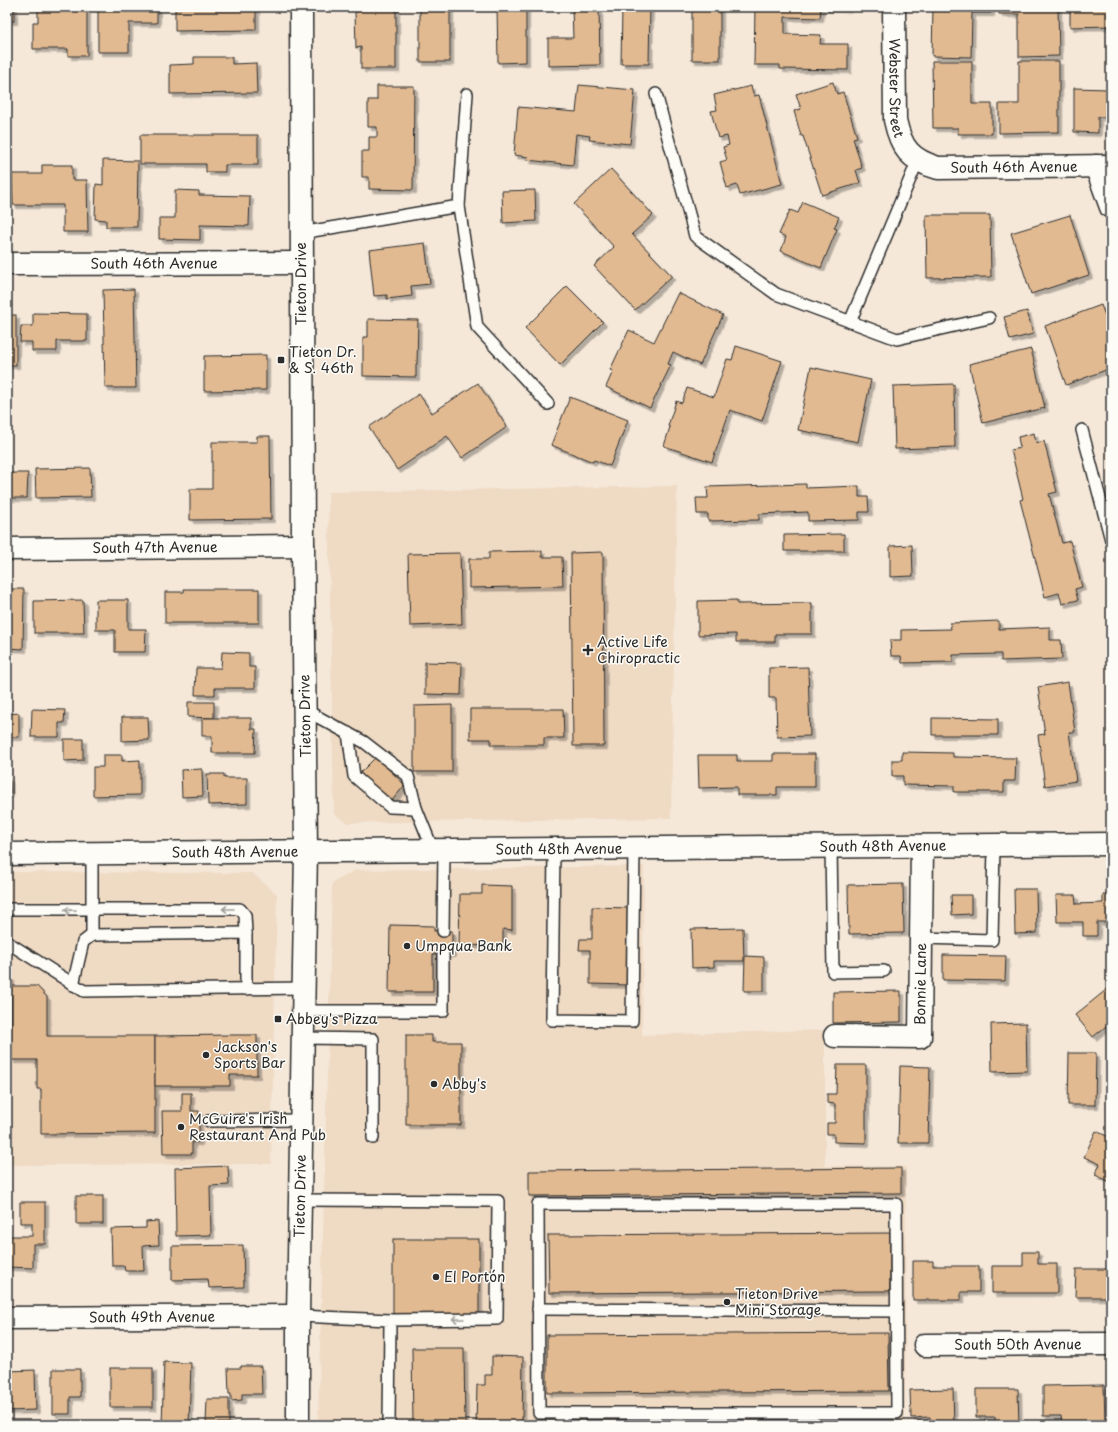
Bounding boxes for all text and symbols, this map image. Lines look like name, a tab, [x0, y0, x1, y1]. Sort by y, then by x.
street label: Webster Street	[884, 38, 910, 141]
street label: South 46th Avenue	[950, 155, 1078, 178]
street label: Tieton Drive	[290, 242, 311, 326]
street label: South 46th Avenue	[90, 252, 218, 274]
place label: Tieton Dr. & S. 46th	[289, 341, 357, 378]
marker: Tieton Dr. & S. 46th	[276, 355, 286, 365]
street label: South 47th Avenue	[92, 536, 218, 558]
place label: Active Life Chiropractic	[597, 631, 681, 668]
marker: Active Life Chiropractic	[582, 644, 594, 656]
street label: Tieton Drive	[293, 674, 316, 758]
street label: South 48th Avenue	[819, 834, 947, 857]
street label: South 48th Avenue	[495, 837, 623, 860]
street label: South 48th Avenue	[171, 840, 299, 863]
one-way arrow	[222, 905, 235, 913]
one-way arrow	[64, 906, 77, 914]
place label: Umpqua Bank	[415, 935, 512, 956]
marker: Umpqua Bank	[402, 941, 412, 951]
street label: Bonnie Lane	[909, 943, 931, 1025]
place label: Abbey's Pizza	[286, 1008, 378, 1029]
marker: Abbey's Pizza	[273, 1014, 283, 1024]
place label: Jackson's Sports Bar	[214, 1036, 286, 1073]
marker: Jackson's Sports Bar	[201, 1050, 211, 1060]
place label: Abby's	[442, 1073, 486, 1094]
marker: Abby's	[429, 1079, 439, 1089]
place label: McGuire's Irish Restaurant And Pub	[189, 1108, 326, 1145]
marker: McGuire's Irish Restaurant And Pub	[176, 1122, 186, 1132]
street label: Tieton Drive	[288, 1154, 311, 1238]
place label: El Portón	[444, 1266, 505, 1287]
marker: El Portón	[431, 1272, 441, 1282]
place label: Tieton Drive Mini Storage	[735, 1283, 821, 1320]
marker: Tieton Drive Mini Storage	[722, 1297, 732, 1307]
street label: South 49th Avenue	[89, 1306, 216, 1327]
one-way arrow	[452, 1315, 465, 1323]
street label: South 50th Avenue	[954, 1333, 1082, 1355]

